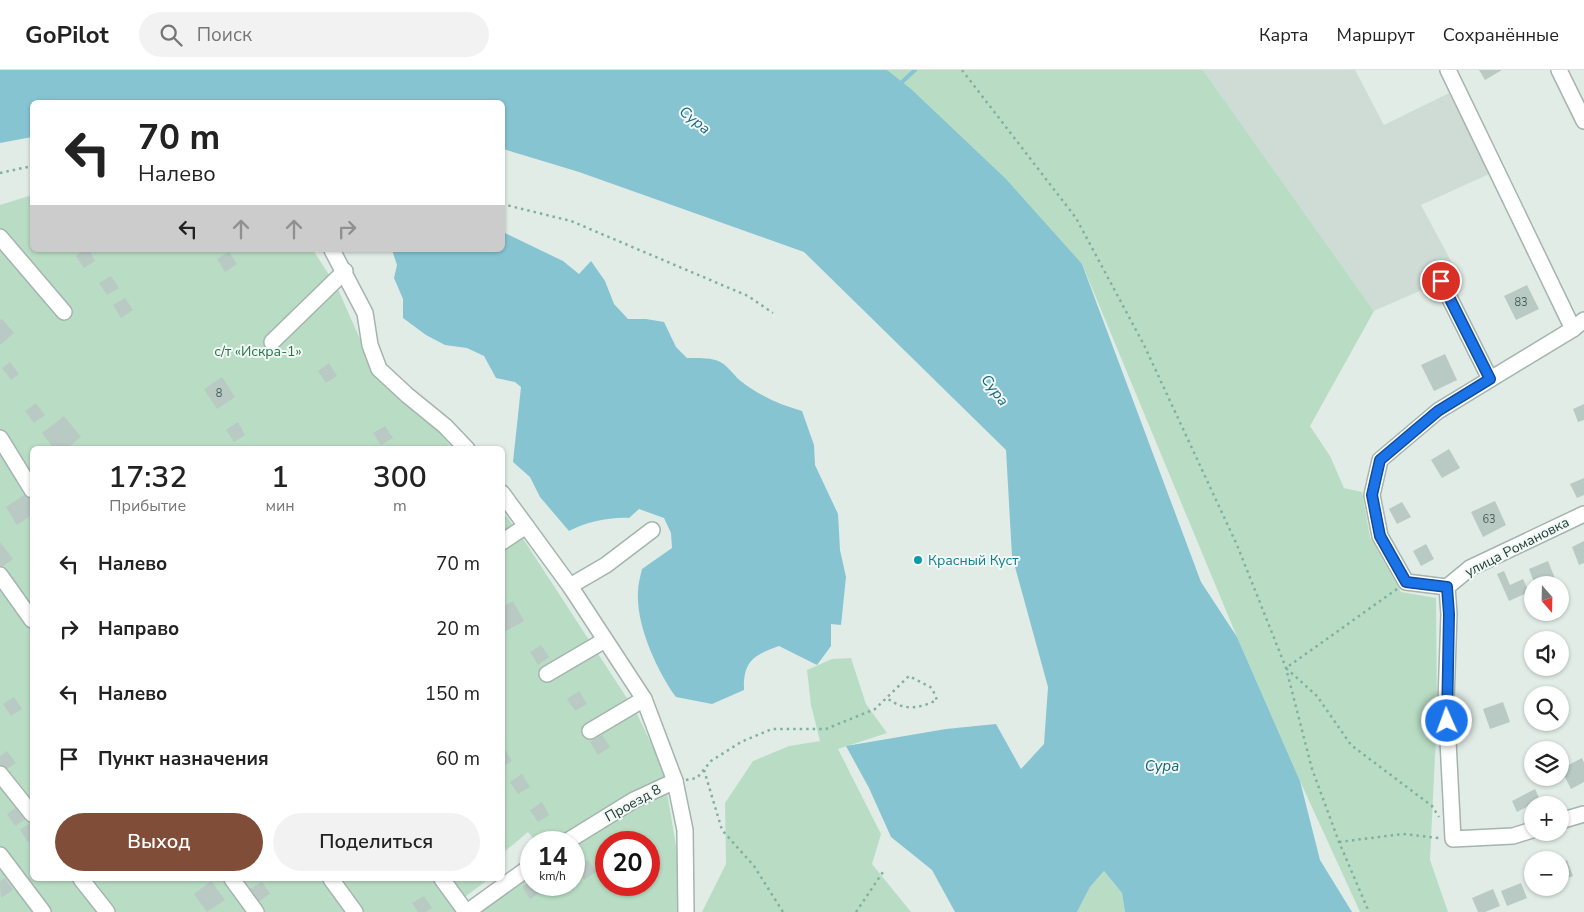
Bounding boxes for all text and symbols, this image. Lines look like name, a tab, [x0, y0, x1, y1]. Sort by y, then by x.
search box	[139, 12, 489, 57]
text: GoPilot	[25, 19, 109, 51]
icon: search	[157, 21, 185, 49]
text: Поиск	[197, 22, 252, 48]
text: Карта	[1259, 23, 1309, 47]
text: Маршрут	[1337, 23, 1415, 47]
text: Сохранённые	[1443, 23, 1559, 47]
water label: Сура	[675, 101, 715, 139]
text: 70 m	[138, 114, 220, 161]
icon: left	[55, 120, 120, 185]
text: Налево	[138, 159, 216, 189]
icon: left	[174, 215, 202, 243]
icon: ahead	[227, 215, 255, 243]
icon: ahead	[280, 215, 308, 243]
icon: right	[333, 215, 361, 243]
pin	[1420, 260, 1462, 302]
icon: arrive	[1427, 267, 1455, 295]
house number: 83	[1514, 295, 1528, 310]
park label: с/т «Искра-1»	[214, 342, 302, 361]
water label: Сура	[977, 370, 1013, 410]
house number: 8	[216, 386, 223, 401]
text: 17:32	[108, 457, 187, 498]
text: 1	[271, 457, 289, 498]
text: 300	[373, 457, 427, 498]
text: Прибытие	[109, 495, 186, 517]
text: мин	[265, 495, 295, 517]
text: m	[393, 495, 407, 517]
house number: 63	[1482, 512, 1496, 527]
street label: улица Романовка	[1462, 513, 1572, 581]
icon: left	[55, 550, 83, 578]
text: Налево	[98, 551, 167, 577]
text: 70 m	[436, 551, 480, 577]
place label: Красный Куст	[928, 551, 1019, 570]
marker: Красный Куст	[912, 554, 924, 566]
north arrow	[1524, 576, 1569, 621]
map controls	[1524, 576, 1569, 896]
icon: right	[55, 615, 83, 643]
text: Направо	[98, 616, 179, 642]
text: 20 m	[436, 616, 480, 642]
button: sound	[1524, 631, 1569, 676]
icon: left	[55, 680, 83, 708]
text: Налево	[98, 681, 167, 707]
text: 150 m	[425, 681, 480, 707]
button: search	[1524, 686, 1569, 731]
position arrow	[1420, 694, 1472, 746]
button: layers	[1524, 741, 1569, 786]
icon: arrive	[55, 745, 83, 773]
text: Пункт назначения	[98, 746, 269, 772]
text: 60 m	[436, 746, 480, 772]
water label: Сура	[1145, 756, 1179, 776]
street label: Проезд 8	[601, 780, 665, 826]
button: +	[1524, 796, 1569, 841]
button: Выход	[55, 813, 263, 871]
button: Поделиться	[273, 813, 480, 871]
speed limit sign: 20	[595, 831, 660, 896]
text: 14	[537, 840, 568, 874]
button: −	[1524, 851, 1569, 896]
text: km/h	[539, 868, 566, 884]

